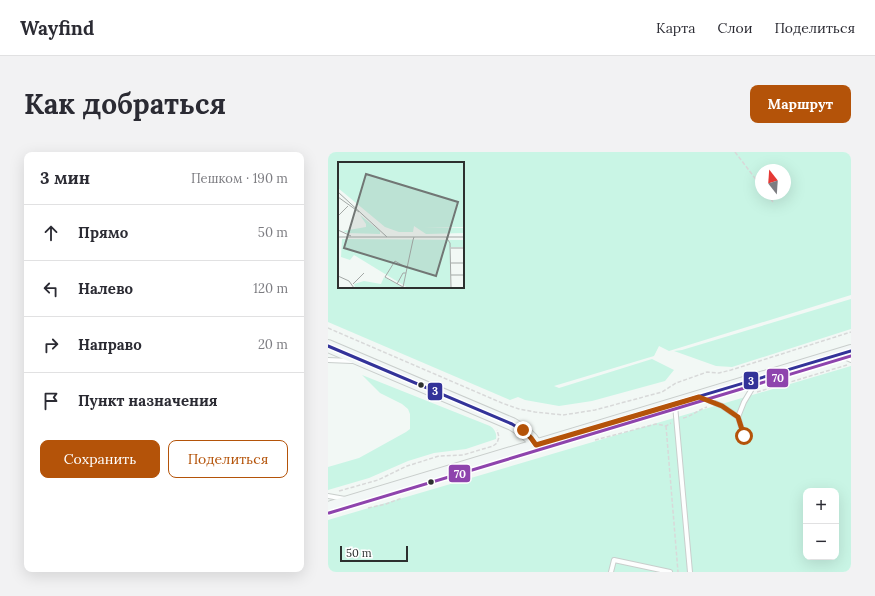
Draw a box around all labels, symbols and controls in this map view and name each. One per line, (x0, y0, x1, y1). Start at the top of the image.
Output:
text: Wayfind (20, 16, 94, 40)
text: Карта (656, 19, 695, 37)
text: Слои (717, 19, 752, 37)
text: Поделиться (774, 19, 855, 37)
button: Маршрут (750, 85, 851, 123)
text: Как добраться (24, 86, 226, 122)
inset map (338, 162, 464, 288)
north arrow (755, 164, 791, 200)
text: 3 мин (40, 167, 90, 189)
text: Пешком · 190 m (191, 170, 288, 187)
icon: ahead (40, 222, 62, 244)
text: Прямо (78, 223, 128, 242)
text: 50 m (258, 224, 288, 241)
icon: left (40, 278, 62, 300)
text: Налево (78, 279, 133, 298)
text: 120 m (253, 280, 288, 297)
icon: right (40, 334, 62, 356)
text: Направо (78, 335, 142, 354)
text: 20 m (258, 336, 288, 353)
line badge: 70 (766, 368, 789, 388)
line badge: 3 (743, 371, 759, 390)
text: 70 (772, 371, 784, 385)
text: 3 (748, 374, 754, 388)
unlabelled marker (416, 380, 426, 390)
line badge: 3 (427, 382, 443, 401)
text: 3 (432, 384, 438, 398)
icon: arrive (40, 390, 62, 412)
text: Пункт назначения (78, 391, 218, 410)
route end (514, 421, 532, 439)
route start (735, 427, 753, 445)
button: Сохранить (40, 440, 160, 478)
button: Поделиться (168, 440, 288, 478)
line badge: 70 (448, 464, 471, 483)
text: 70 (454, 467, 466, 481)
unlabelled marker (426, 477, 436, 487)
map controls (803, 488, 839, 560)
button: + (803, 488, 839, 524)
button: − (803, 524, 839, 560)
scale bar (340, 544, 408, 563)
text: 50 m (346, 546, 372, 560)

